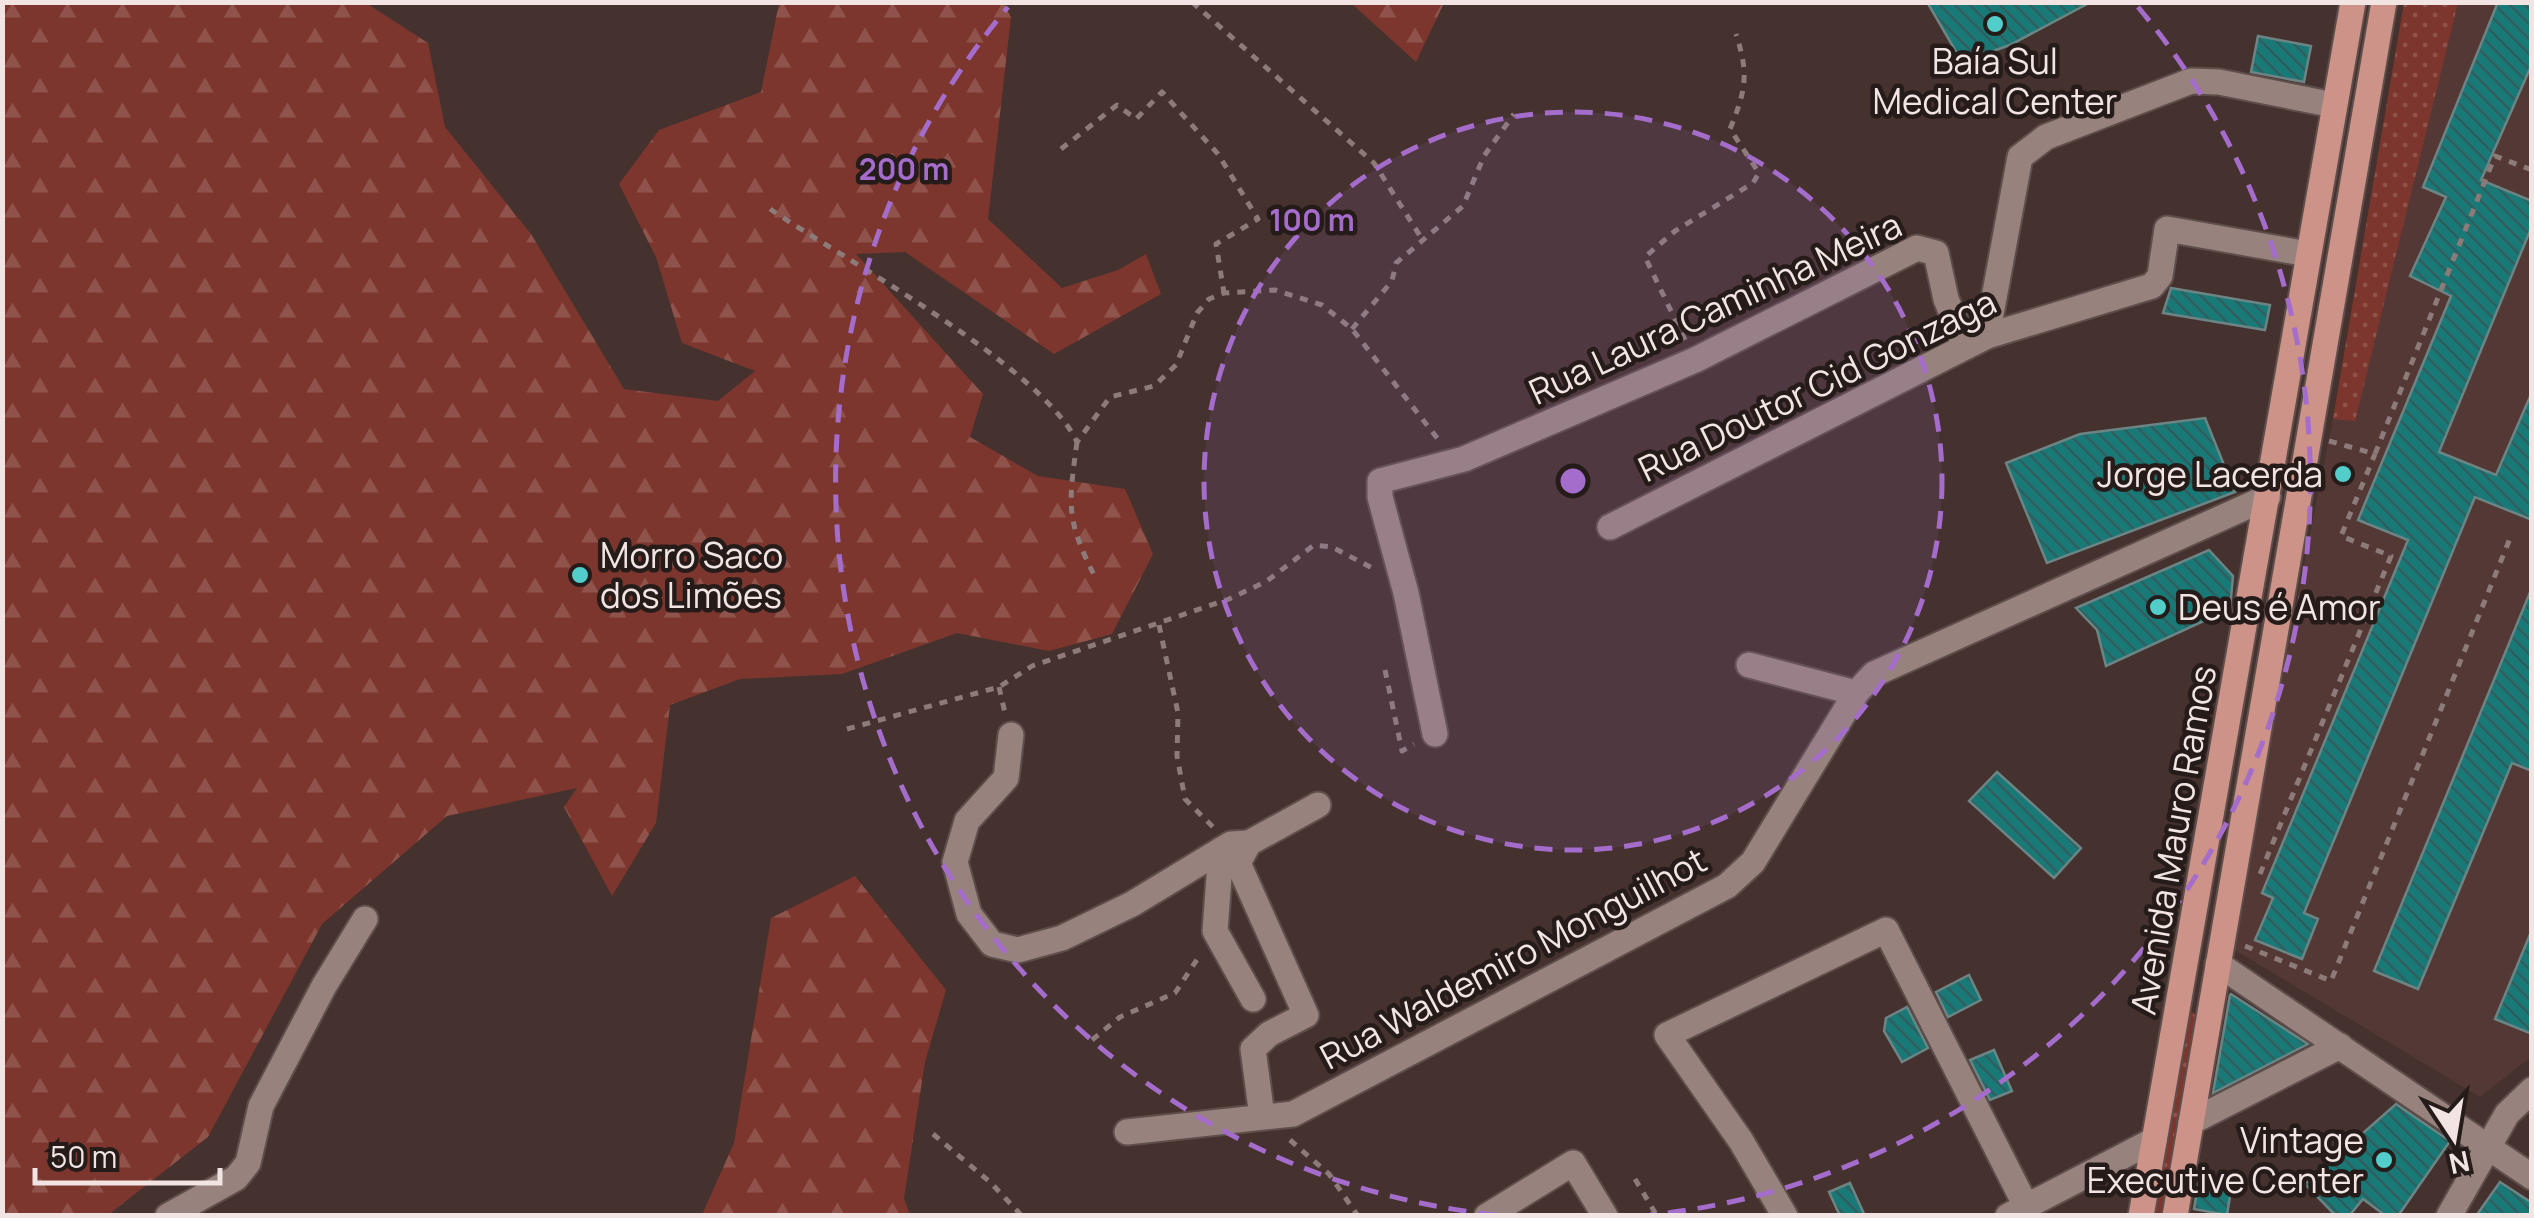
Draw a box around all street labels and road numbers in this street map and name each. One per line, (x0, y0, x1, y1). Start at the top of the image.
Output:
street label: Rua Laura Caminha Meira (1521, 201, 1909, 415)
street label: Rua Doutor Cid Gonzaga (1630, 277, 2004, 493)
street label: Avenida Mauro Ramos (2119, 662, 2227, 1018)
street label: Rua Waldemiro Monguilhot (1312, 836, 1714, 1080)

